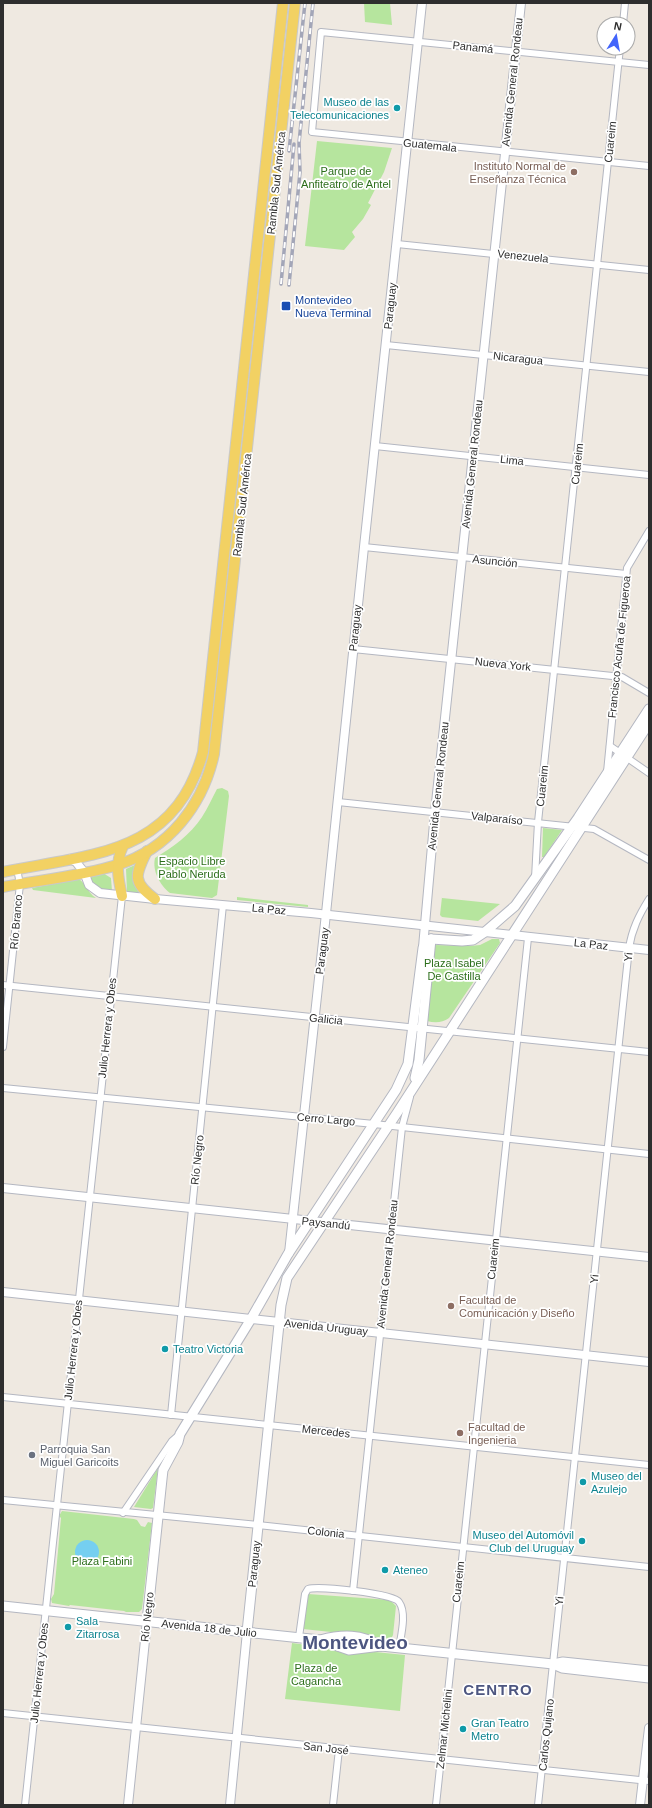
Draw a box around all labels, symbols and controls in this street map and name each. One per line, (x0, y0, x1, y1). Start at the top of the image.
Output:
north arrow (596, 16, 636, 56)
street label: Avenida General Rondeau (499, 17, 525, 147)
text: N (613, 20, 623, 33)
street label: Panamá (452, 39, 495, 55)
place label: Museo de las Telecomunicaciones (290, 96, 389, 121)
marker: Museo de las Telecomunicaciones (392, 103, 402, 113)
street label: Cuareim (602, 121, 618, 163)
street label: Rambla Sud América (265, 130, 287, 235)
street label: Guatemala (403, 136, 458, 154)
place label: Instituto Normal de Enseñanza Técnica (470, 160, 567, 185)
park label: Parque de Anfiteatro de Antel (301, 165, 391, 190)
marker: Instituto Normal de Enseñanza Técnica (569, 167, 579, 177)
street label: Venezuela (497, 247, 550, 265)
street label: Paraguay (382, 281, 398, 330)
place label: Montevideo Nueva Terminal (295, 294, 371, 319)
marker: Montevideo Nueva Terminal (280, 300, 292, 312)
street label: Nicaragua (492, 349, 544, 367)
street label: Avenida General Rondeau (459, 399, 485, 529)
street label: Cuareim (569, 443, 585, 485)
street label: Rambla Sud América (231, 452, 253, 557)
street label: Lima (500, 453, 525, 467)
street label: Asunción (472, 553, 518, 569)
street label: Francisco Acuña de Figueroa (606, 574, 633, 719)
street label: Paraguay (347, 603, 363, 652)
street label: Nueva York (474, 655, 532, 673)
street label: Avenida General Rondeau (425, 721, 451, 851)
street label: Cuareim (534, 765, 550, 807)
street label: Valparaíso (471, 809, 523, 827)
park label: Espacio Libre Pablo Neruda (158, 855, 227, 880)
street label: Río Branco (8, 894, 24, 950)
street label: La Paz (251, 902, 287, 916)
street label: Paraguay (313, 926, 331, 975)
street label: La Paz (573, 936, 609, 952)
street label: Yi (622, 952, 634, 962)
park label: Plaza Isabel De Castilla (424, 957, 484, 982)
street label: Julio Herrera y Obes (96, 977, 118, 1079)
street label: Galicia (309, 1011, 344, 1027)
street label: Cerro Largo (296, 1110, 356, 1128)
street label: Río Negro (188, 1134, 206, 1186)
street label: Avenida General Rondeau (374, 1199, 400, 1329)
street label: Paysandú (301, 1214, 351, 1232)
street label: Cuareim (485, 1238, 501, 1280)
street label: Yi (588, 1274, 600, 1284)
place label: Facultad de Comunicación y Diseño (459, 1294, 575, 1319)
street label: Julio Herrera y Obes (62, 1299, 84, 1401)
marker: Facultad de Comunicación y Diseño (446, 1301, 456, 1311)
street label: Avenida Uruguay (284, 1317, 369, 1337)
place label: Teatro Victoria (173, 1343, 244, 1355)
marker: Teatro Victoria (160, 1344, 170, 1354)
place label: Facultad de Ingenieria (468, 1421, 525, 1446)
street label: Mercedes (301, 1423, 351, 1440)
marker: Facultad de Ingenieria (455, 1428, 465, 1438)
place label: Parroquia San Miguel Garicoits (40, 1443, 119, 1468)
marker: Parroquia San Miguel Garicoits (27, 1450, 37, 1460)
place label: Museo del Azulejo (591, 1470, 642, 1495)
marker: Museo del Azulejo (578, 1477, 588, 1487)
street label: Colonia (307, 1524, 346, 1540)
place label: Museo del Automóvil Club del Uruguay (473, 1529, 574, 1554)
marker: Museo del Automóvil Club del Uruguay (577, 1536, 587, 1546)
street label: Paraguay (246, 1539, 262, 1588)
park label: Plaza Fabini (72, 1555, 132, 1567)
street label: Cuareim (450, 1561, 466, 1603)
place label: Ateneo (393, 1564, 428, 1576)
marker: Ateneo (380, 1565, 390, 1575)
street label: Río Negro (138, 1591, 156, 1643)
street label: Yi (553, 1596, 565, 1606)
place label: Sala Zitarrosa (76, 1615, 120, 1640)
street label: Avenida 18 de Julio (161, 1617, 257, 1639)
street label: Julio Herrera y Obes (28, 1622, 50, 1724)
marker: Sala Zitarrosa (63, 1622, 73, 1632)
district label: Montevideo (302, 1632, 408, 1653)
park label: Plaza de Cagancha (291, 1662, 342, 1687)
district label: CENTRO (463, 1681, 533, 1698)
street label: Zelmar Michelini (434, 1689, 454, 1769)
street label: Carlos Quijano (536, 1698, 556, 1772)
place label: Gran Teatro Metro (471, 1717, 529, 1742)
marker: Gran Teatro Metro (458, 1724, 468, 1734)
street label: San José (303, 1740, 349, 1756)

